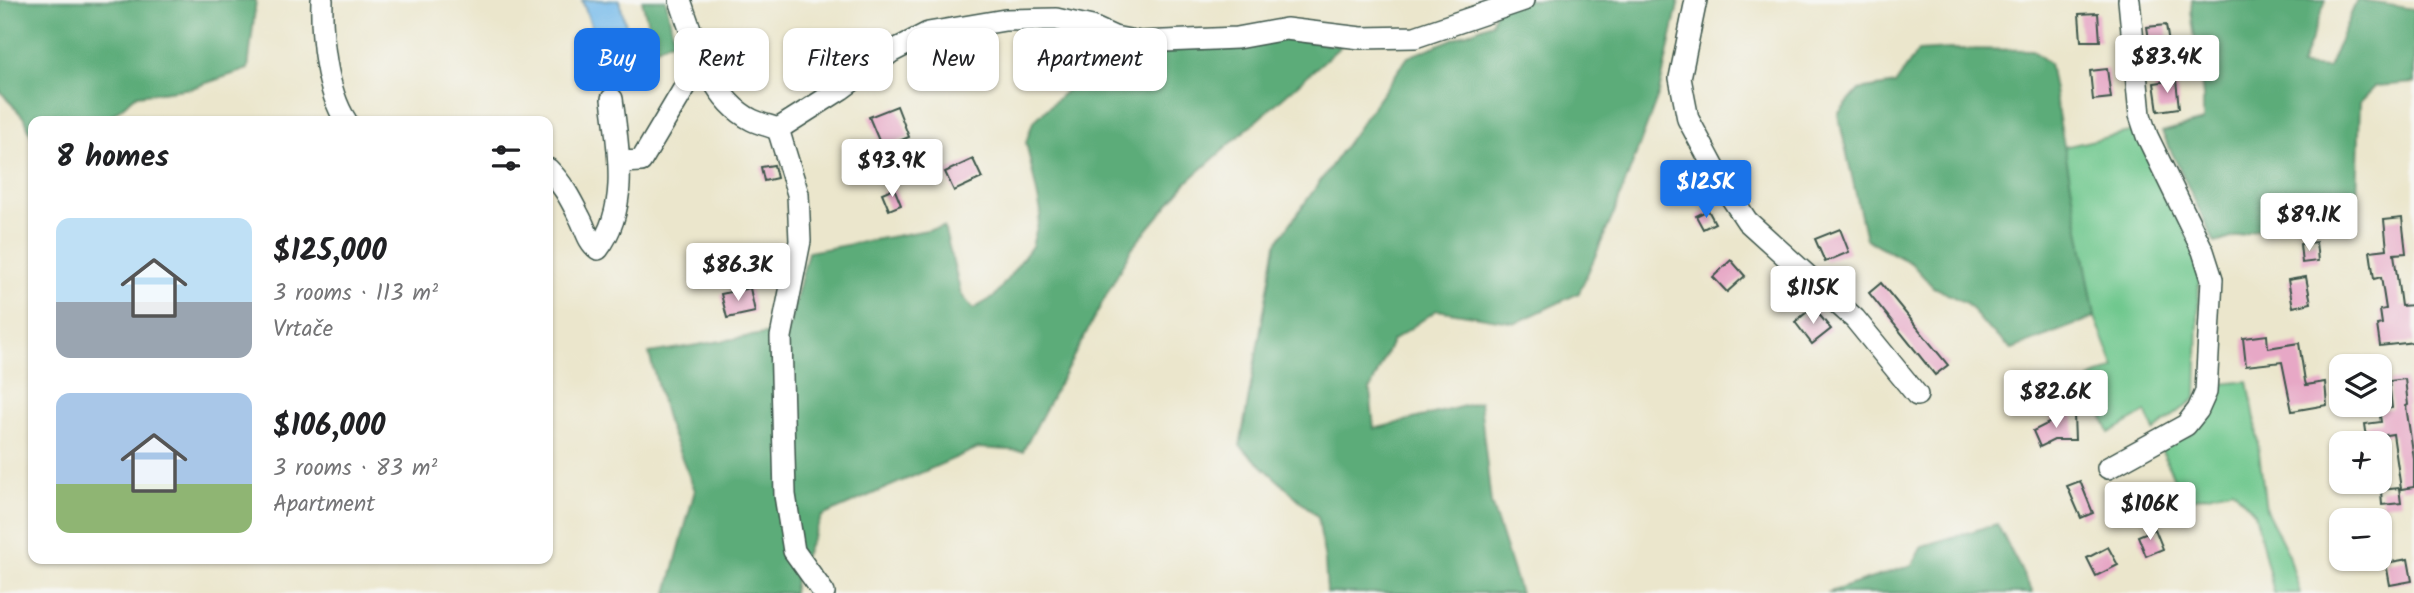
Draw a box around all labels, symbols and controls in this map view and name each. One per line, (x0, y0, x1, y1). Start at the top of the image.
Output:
chip: Buy (574, 28, 660, 91)
chip: Rent (674, 28, 769, 91)
chip: Filters (783, 28, 893, 91)
chip: New (907, 28, 999, 91)
chip: Apartment (1013, 28, 1167, 91)
pin: $83.4K (2110, 36, 2224, 95)
text: $83.4K (2131, 40, 2203, 76)
text: 8 homes (56, 134, 169, 182)
icon: filters (487, 139, 525, 177)
pin: $93.9K (835, 140, 949, 199)
text: $93.9K (858, 144, 926, 180)
pin: $125K (1657, 160, 1755, 220)
text: $125K (1676, 165, 1736, 201)
pin: $89.1K (2252, 194, 2366, 253)
text: $89.1K (2276, 198, 2342, 234)
text: $125,000 (273, 228, 387, 276)
pin: $86.3K (681, 244, 795, 303)
icon: home (112, 246, 196, 330)
text: $86.3K (702, 248, 774, 284)
pin: $115K (1764, 266, 1862, 326)
text: $115K (1787, 271, 1840, 307)
text: 3 rooms · 113 m² (273, 276, 438, 312)
text: Vrtače (273, 312, 333, 348)
map controls (2329, 354, 2392, 571)
button: layers (2329, 354, 2392, 417)
pin: $82.6K (1999, 370, 2113, 430)
text: $82.6K (2020, 375, 2092, 411)
text: $106,000 (273, 403, 386, 451)
icon: home (112, 421, 196, 505)
button: + (2329, 431, 2392, 494)
text: 3 rooms · 83 m² (273, 451, 437, 487)
pin: $106K (2101, 482, 2199, 542)
text: Apartment (273, 487, 375, 523)
text: $106K (2121, 487, 2179, 523)
button: − (2329, 508, 2392, 571)

